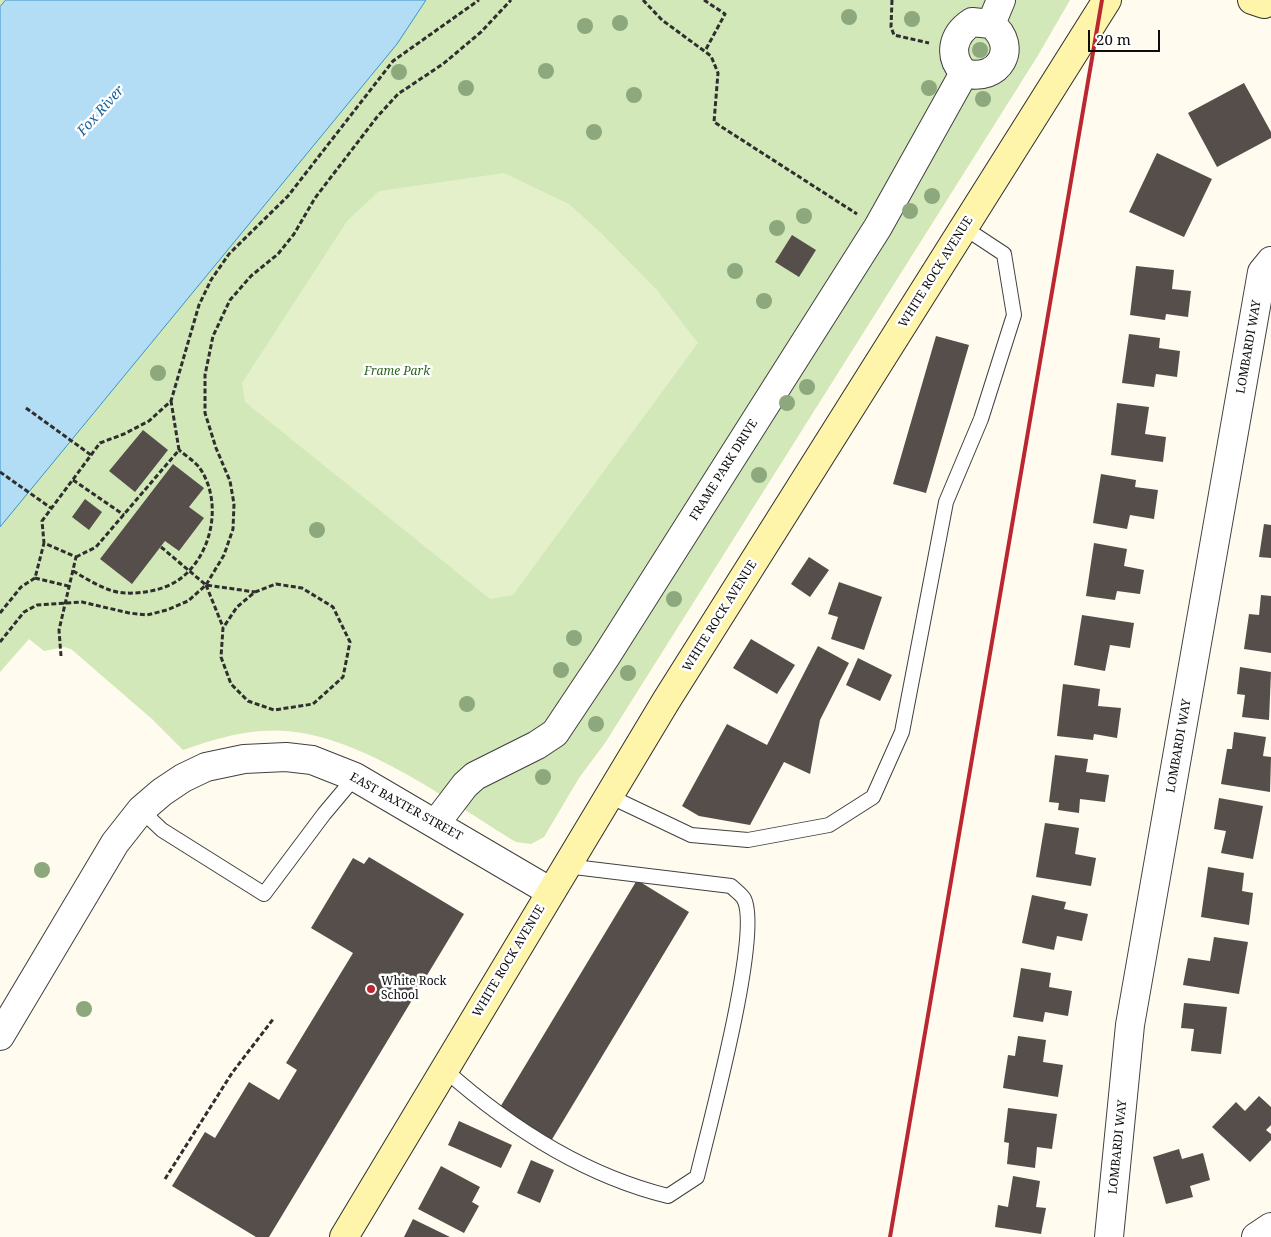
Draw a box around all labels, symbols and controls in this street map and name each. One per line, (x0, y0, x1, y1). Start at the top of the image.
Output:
scale bar (1091, 20, 1164, 52)
text: 20 m (1096, 29, 1131, 49)
water label: Fox River (74, 83, 128, 139)
street label: WHITE ROCK AVENUE (896, 214, 976, 330)
street label: LOMBARDI WAY (1234, 299, 1264, 395)
park label: Frame Park (364, 365, 430, 379)
street label: FRAME PARK DRIVE (687, 417, 761, 523)
street label: WHITE ROCK AVENUE (680, 558, 760, 674)
street label: LOMBARDI WAY (1164, 698, 1194, 794)
street label: EAST BAXTER STREET (347, 770, 465, 844)
street label: WHITE ROCK AVENUE (470, 902, 548, 1020)
place label: White Rock School (381, 975, 447, 1003)
marker: White Rock School (365, 983, 377, 995)
street label: LOMBARDI WAY (1106, 1099, 1130, 1195)

